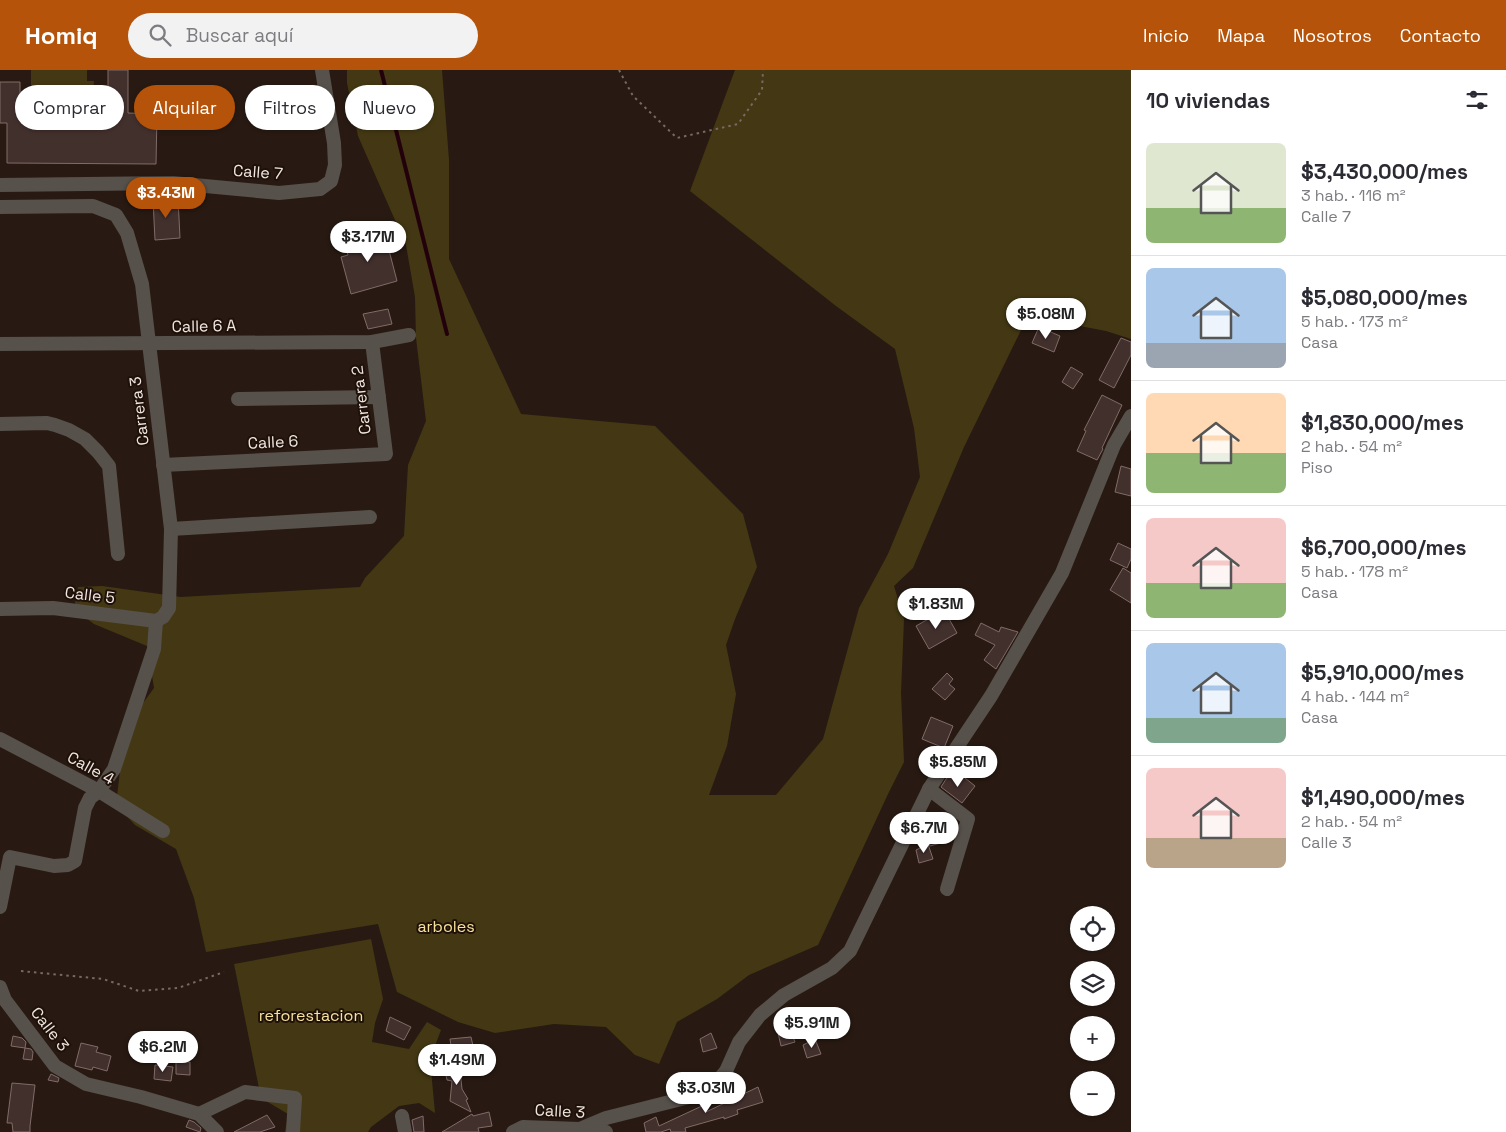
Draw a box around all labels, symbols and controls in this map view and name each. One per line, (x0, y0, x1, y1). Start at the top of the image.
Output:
search box (128, 13, 478, 58)
text: Homiq (25, 20, 98, 51)
icon: search (146, 21, 174, 49)
text: Buscar aquí (186, 23, 293, 48)
text: Inicio (1143, 24, 1189, 47)
text: Mapa (1217, 24, 1265, 47)
text: Nosotros (1293, 24, 1372, 47)
text: Contacto (1400, 24, 1481, 47)
chip: Comprar (15, 85, 124, 130)
chip: Alquilar (134, 85, 235, 130)
chip: Filtros (245, 85, 335, 130)
chip: Nuevo (345, 85, 434, 130)
icon: filters (1463, 86, 1491, 114)
text: 10 viviendas (1146, 87, 1270, 114)
text: $3,430,000/mes (1301, 158, 1468, 185)
street label: Calle 7 (232, 160, 284, 184)
icon: home (1186, 163, 1246, 223)
pin: $3.43M (125, 176, 207, 219)
text: $3.43M (137, 182, 195, 203)
text: 3 hab. · 116 m² (1301, 185, 1406, 206)
text: Calle 7 (1301, 206, 1351, 227)
pin: $3.17M (327, 220, 409, 263)
text: $3.17M (341, 226, 395, 247)
text: $5,080,000/mes (1301, 284, 1468, 311)
icon: home (1186, 288, 1246, 348)
pin: $5.08M (1005, 298, 1087, 340)
text: $5.08M (1017, 303, 1075, 324)
text: 5 hab. · 173 m² (1301, 311, 1408, 332)
street label: Calle 6 A (171, 315, 237, 337)
text: Casa (1301, 332, 1338, 353)
street label: Carrera 2 (346, 364, 376, 436)
street label: Carrera 3 (124, 375, 154, 447)
text: $1,830,000/mes (1301, 409, 1464, 436)
icon: home (1186, 413, 1246, 473)
street label: Calle 6 (247, 430, 299, 454)
text: 2 hab. · 54 m² (1301, 436, 1402, 457)
text: Piso (1301, 457, 1333, 478)
text: $6,700,000/mes (1301, 534, 1467, 561)
icon: home (1186, 538, 1246, 598)
text: 5 hab. · 178 m² (1301, 561, 1408, 582)
street label: Calle 5 (64, 582, 116, 608)
text: Casa (1301, 582, 1338, 603)
pin: $1.83M (895, 588, 977, 630)
text: $1.83M (908, 593, 964, 614)
text: $5,910,000/mes (1301, 659, 1464, 686)
icon: home (1186, 663, 1246, 723)
text: 4 hab. · 144 m² (1301, 686, 1409, 707)
text: Casa (1301, 707, 1338, 728)
street label: Calle 4 (64, 746, 118, 790)
pin: $5.85M (917, 746, 999, 788)
text: $5.85M (929, 751, 987, 772)
text: $1,490,000/mes (1301, 784, 1465, 811)
icon: home (1186, 788, 1246, 848)
text: 2 hab. · 54 m² (1301, 811, 1402, 832)
pin: $6.7M (889, 812, 959, 854)
text: $6.7M (901, 817, 947, 838)
text: Calle 3 (1301, 832, 1352, 853)
map controls (1070, 906, 1115, 1116)
button: locate (1070, 906, 1115, 951)
park label: arboles (417, 916, 475, 937)
button: layers (1070, 961, 1115, 1006)
street label: Calle 3 (26, 1003, 74, 1055)
park label: reforestacion (259, 1005, 363, 1026)
pin: $5.91M (771, 1006, 853, 1049)
text: $5.91M (784, 1012, 840, 1033)
button: + (1070, 1016, 1115, 1061)
pin: $6.2M (128, 1030, 198, 1073)
text: $6.2M (139, 1036, 187, 1057)
pin: $1.49M (416, 1044, 498, 1086)
text: $1.49M (429, 1049, 485, 1070)
button: − (1070, 1071, 1115, 1116)
pin: $3.03M (665, 1072, 747, 1114)
text: $3.03M (677, 1077, 735, 1098)
street label: Calle 3 (534, 1099, 586, 1123)

